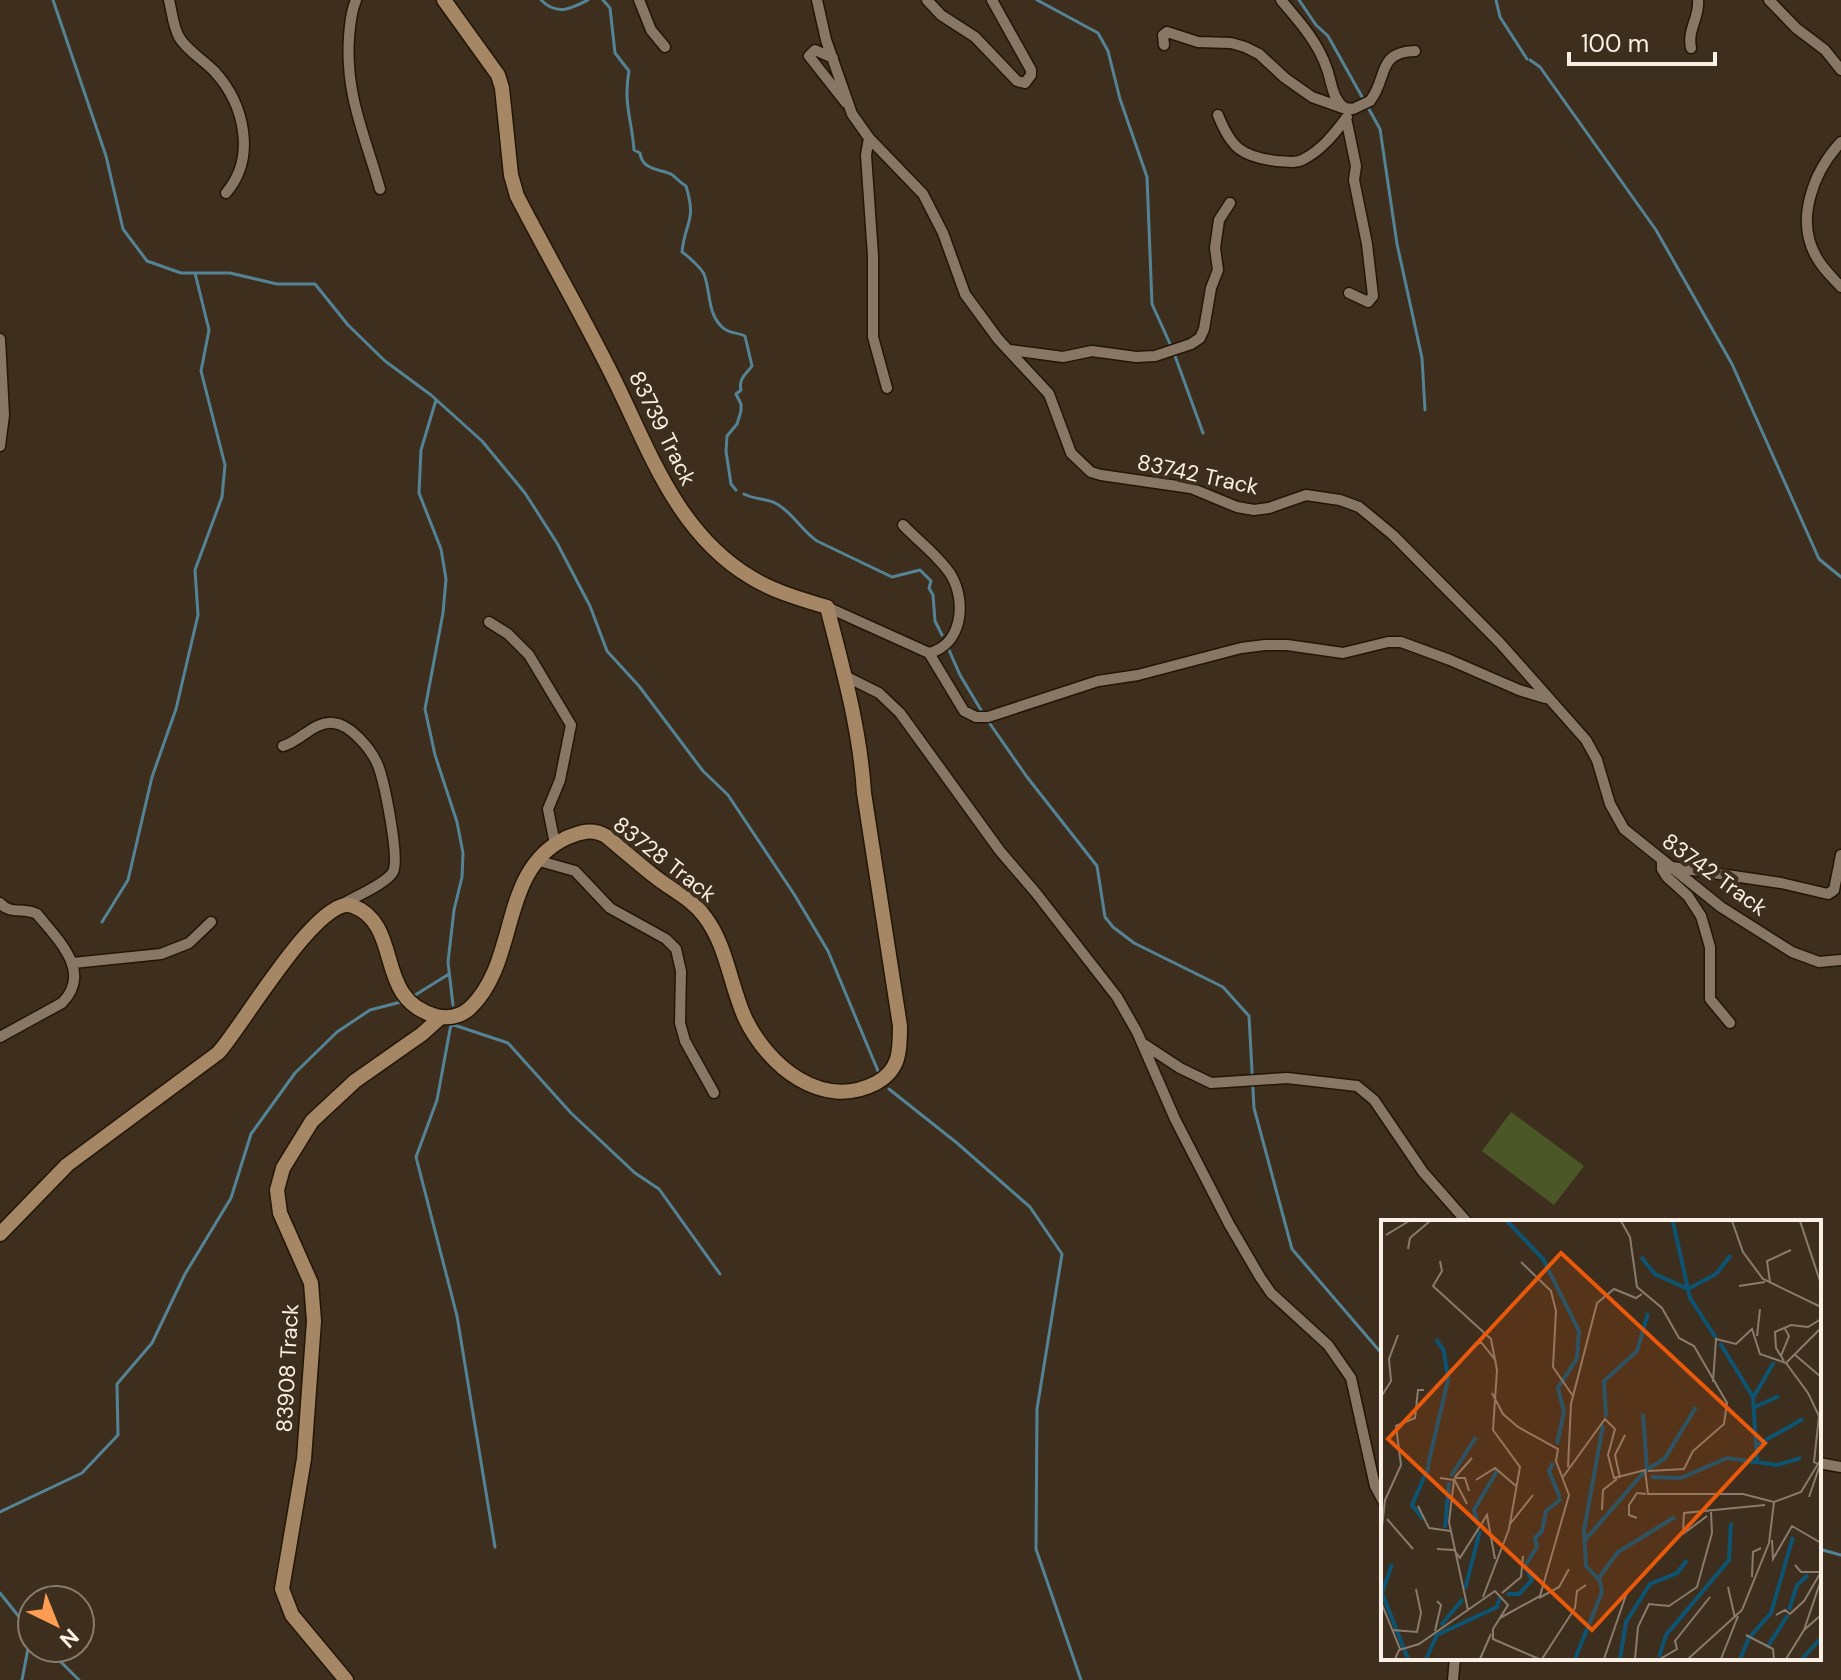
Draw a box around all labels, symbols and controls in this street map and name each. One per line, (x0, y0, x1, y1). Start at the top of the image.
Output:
scale bar (1569, 16, 1715, 66)
text: 100 m (1581, 28, 1649, 59)
street label: 83739 Track (622, 366, 703, 490)
street label: 83742 Track (1135, 447, 1261, 501)
street label: 83728 Track (607, 810, 722, 909)
street label: 83742 Track (1656, 826, 1773, 922)
inset map (1381, 1220, 1821, 1660)
street label: 83908 Track (270, 1303, 305, 1433)
north arrow (16, 1584, 96, 1664)
text: N (54, 1622, 85, 1654)

